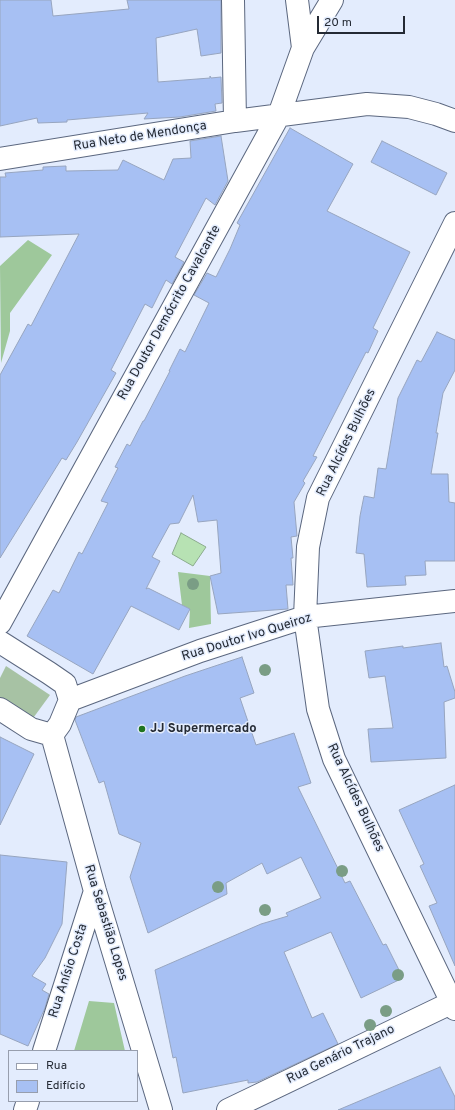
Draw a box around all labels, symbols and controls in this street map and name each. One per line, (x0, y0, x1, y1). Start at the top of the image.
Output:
scale bar (319, 8, 407, 34)
text: 20 m (324, 15, 352, 31)
street label: Rua Neto de Mendonça (72, 119, 208, 155)
street label: Rua Doutor Demócrito Cavalcante (115, 223, 225, 403)
street label: Rua Alcídes Bulhões (314, 387, 380, 499)
street label: Rua Doutor Ivo Queiroz (180, 611, 314, 665)
place label: JJ Supermercado (150, 721, 257, 737)
marker: JJ Supermercado (137, 724, 147, 734)
street label: Rua Alcídes Bulhões (323, 741, 387, 855)
street label: Rua Sebastião Lopes (80, 863, 130, 983)
street label: Rua Anísio Costa (46, 922, 92, 1020)
street label: Rua Genário Trajano (284, 1022, 398, 1088)
legend (8, 1050, 138, 1102)
text: Rua (46, 1058, 67, 1074)
text: Edifício (46, 1078, 85, 1094)

